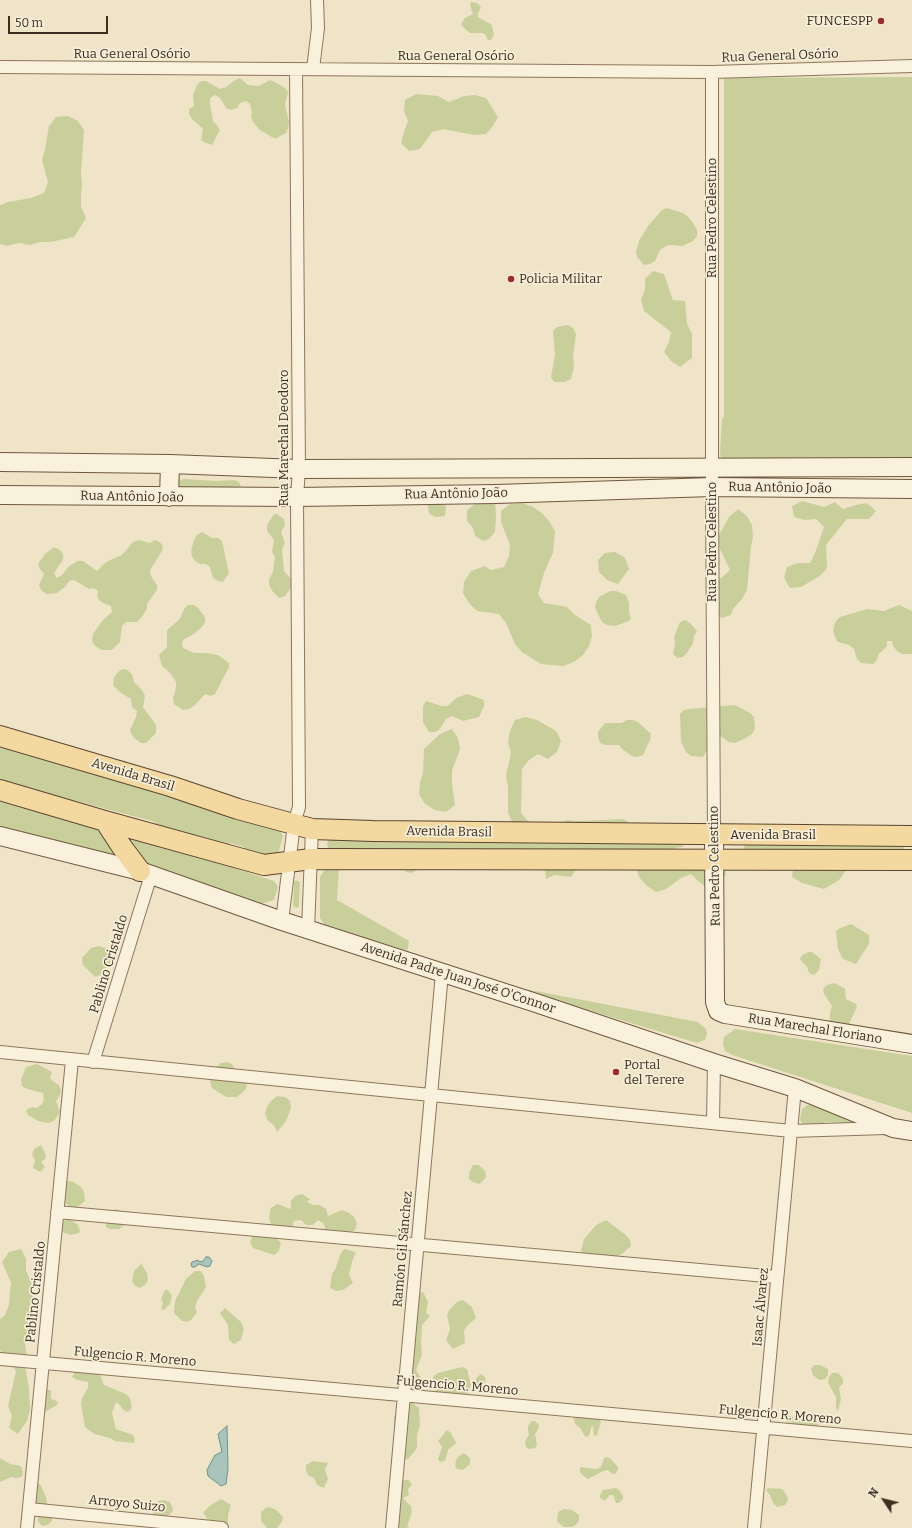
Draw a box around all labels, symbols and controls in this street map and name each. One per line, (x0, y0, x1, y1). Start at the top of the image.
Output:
scale bar (10, 8, 110, 34)
place label: FUNCESPP (806, 13, 873, 29)
text: 50 m (15, 16, 43, 30)
marker: FUNCESPP (876, 16, 886, 26)
street label: Rua General Osório (73, 46, 191, 62)
street label: Rua General Osório (721, 46, 839, 66)
street label: Rua General Osório (397, 48, 515, 64)
street label: Rua Pedro Celestino (704, 158, 720, 278)
place label: Policia Militar (519, 271, 602, 287)
marker: Policia Militar (506, 274, 516, 284)
street label: Rua Marechal Deodoro (276, 369, 292, 507)
street label: Rua Antônio João (728, 479, 832, 497)
street label: Rua Pedro Celestino (704, 482, 720, 602)
street label: Rua Antônio João (404, 485, 508, 503)
street label: Rua Antônio João (80, 488, 184, 506)
street label: Avenida Brasil (90, 755, 176, 795)
street label: Rua Pedro Celestino (706, 806, 724, 926)
street label: Avenida Brasil (406, 823, 492, 841)
street label: Avenida Brasil (730, 827, 816, 843)
street label: Pablino Cristaldo (87, 913, 131, 1015)
street label: Avenida Padre Juan José O'Connor (359, 939, 557, 1017)
street label: Rua Marechal Floriano (747, 1011, 883, 1047)
place label: Portal del Terere (624, 1057, 684, 1088)
marker: Portal del Terere (611, 1067, 621, 1077)
street label: Ramón Gil Sánchez (390, 1190, 416, 1308)
street label: Pablino Cristaldo (23, 1240, 49, 1344)
street label: Isaac Álvarez (750, 1267, 772, 1347)
street label: Fulgencio R. Moreno (73, 1344, 197, 1370)
street label: Fulgencio R. Moreno (395, 1373, 519, 1399)
street label: Fulgencio R. Moreno (718, 1402, 842, 1428)
north arrow (864, 1480, 904, 1520)
text: N (866, 1486, 882, 1500)
street label: Arroyo Suizo (88, 1492, 166, 1516)

